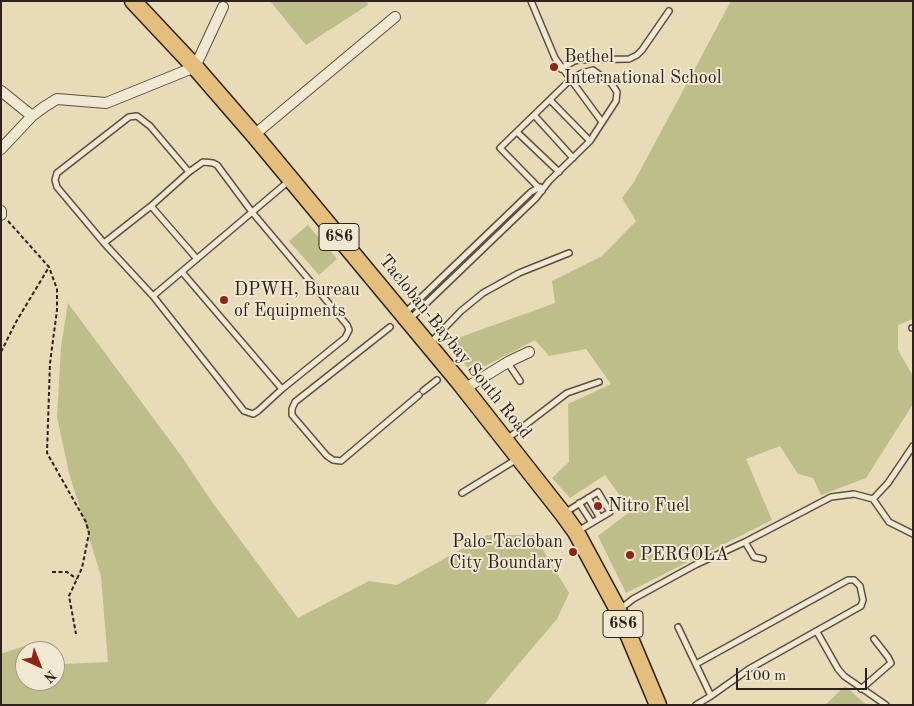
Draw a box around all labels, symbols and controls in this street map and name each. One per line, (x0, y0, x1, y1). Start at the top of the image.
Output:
place label: Bethel International School (564, 46, 721, 88)
marker: Bethel International School (548, 61, 560, 73)
road number: 686 (319, 223, 359, 250)
street label: Tacloban-Baybay South Road (374, 251, 536, 443)
place label: DPWH, Bureau of Equipments (234, 279, 360, 322)
marker: DPWH, Bureau of Equipments (218, 294, 230, 306)
place label: Nitro Fuel (608, 495, 689, 517)
marker: Nitro Fuel (592, 500, 604, 512)
place label: Palo-Tacloban City Boundary (449, 531, 563, 574)
place label: PERGOLA (640, 544, 729, 566)
marker: Palo-Tacloban City Boundary (567, 546, 579, 558)
marker: PERGOLA (624, 549, 636, 561)
road number: 686 (603, 610, 643, 638)
north arrow (15, 641, 65, 691)
scale bar (739, 658, 870, 690)
text: N (41, 667, 58, 685)
text: 100 m (744, 669, 786, 684)

